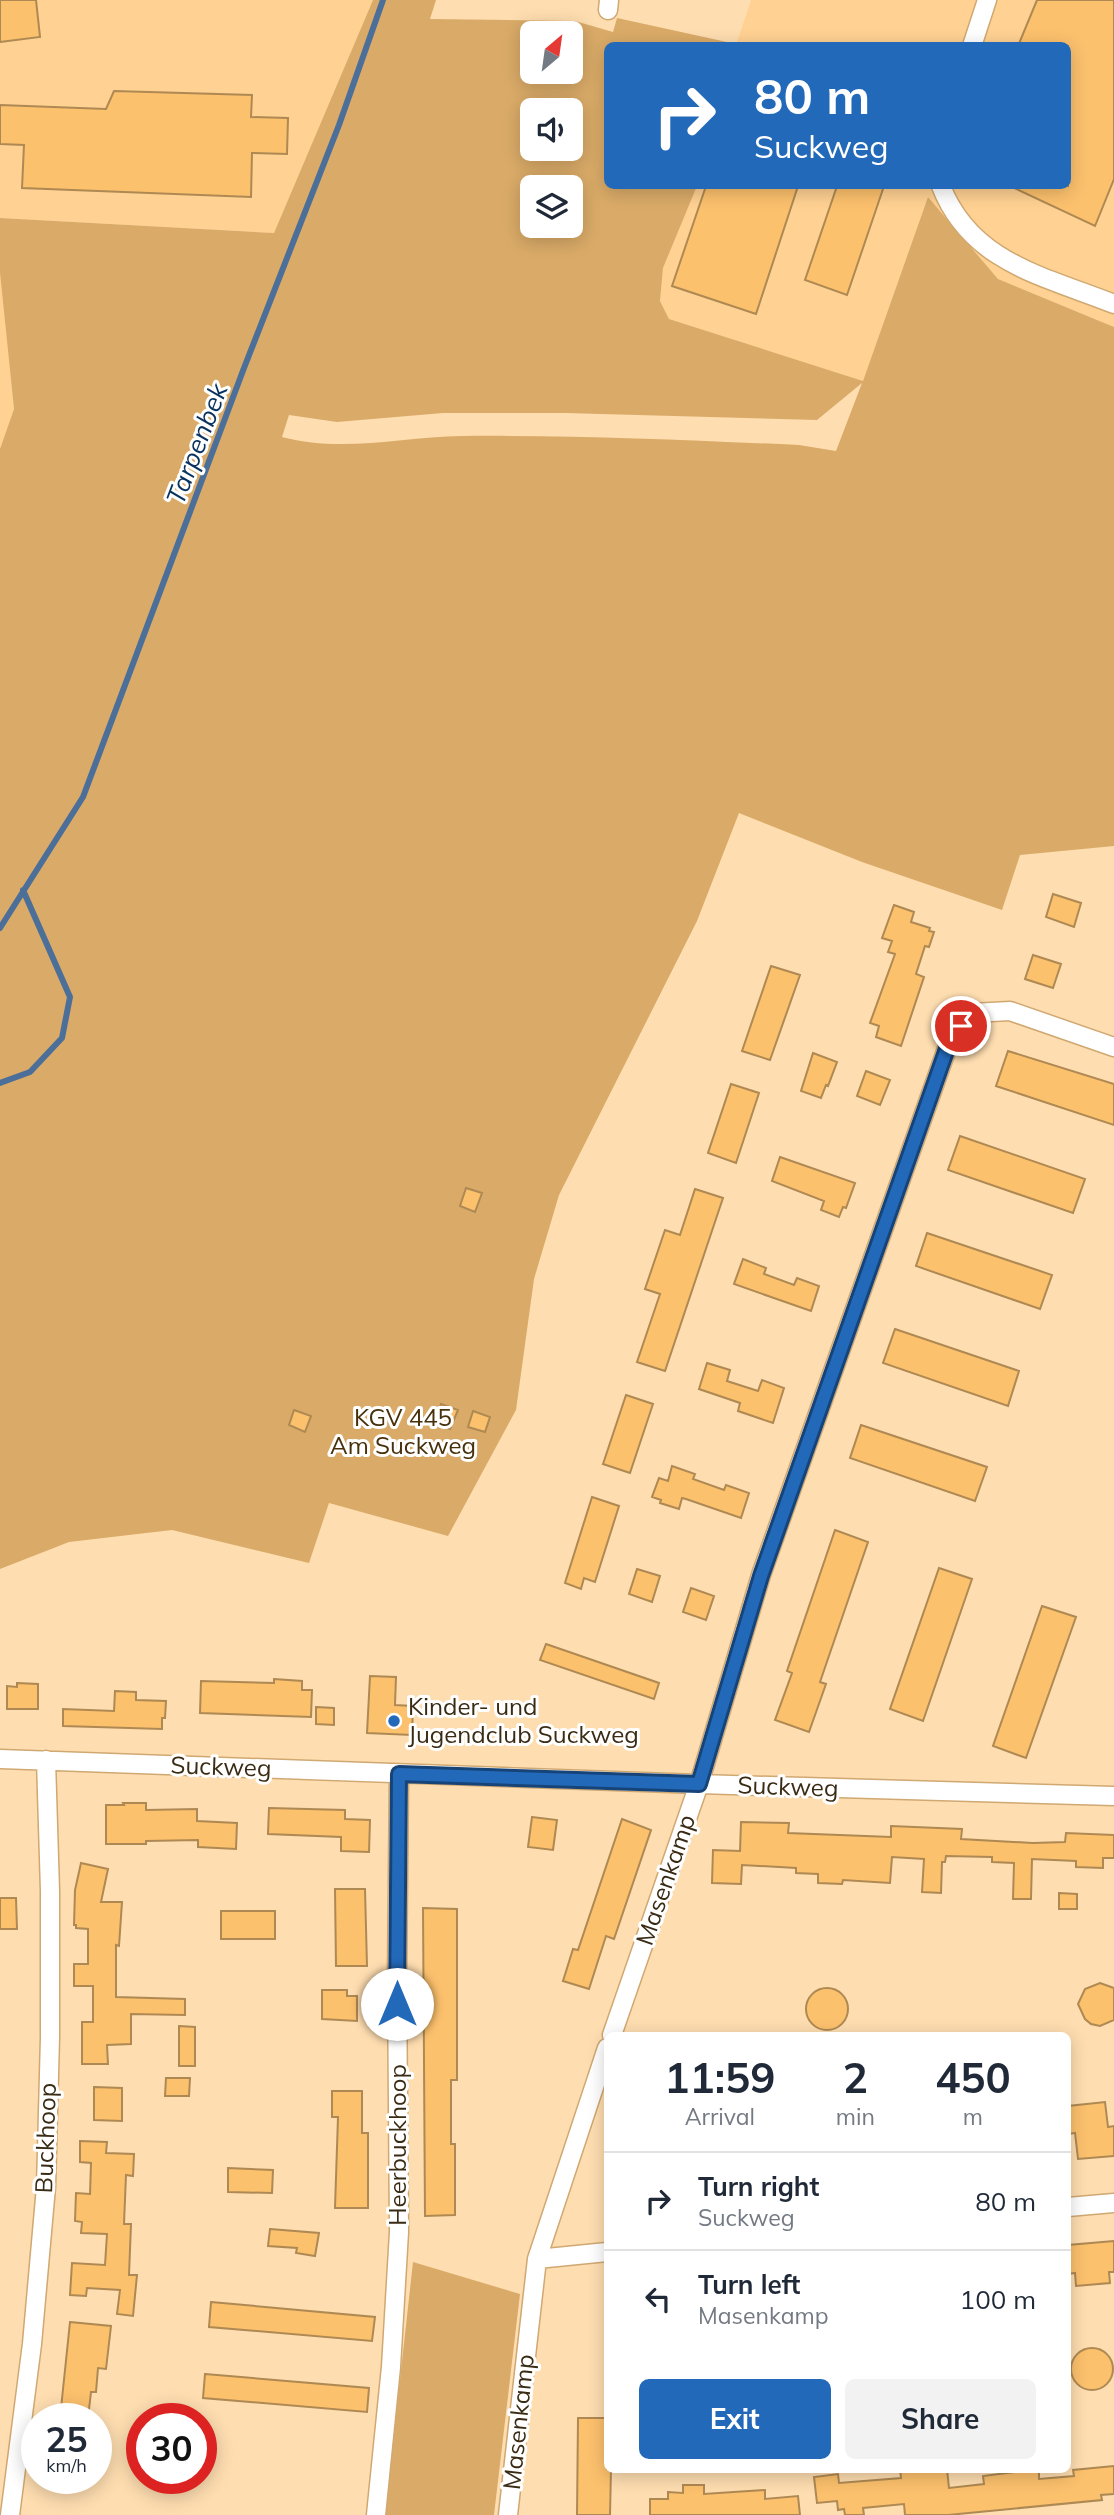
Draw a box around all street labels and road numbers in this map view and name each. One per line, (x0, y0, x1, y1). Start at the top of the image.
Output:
street label: Suckweg (170, 1749, 272, 1783)
street label: Suckweg (737, 1769, 839, 1803)
street label: Masenkamp (629, 1810, 701, 1949)
street label: Heerbuckhoop (382, 2064, 412, 2226)
street label: Buckhoop (28, 2082, 62, 2194)
street label: Masenkamp (496, 2353, 540, 2491)

